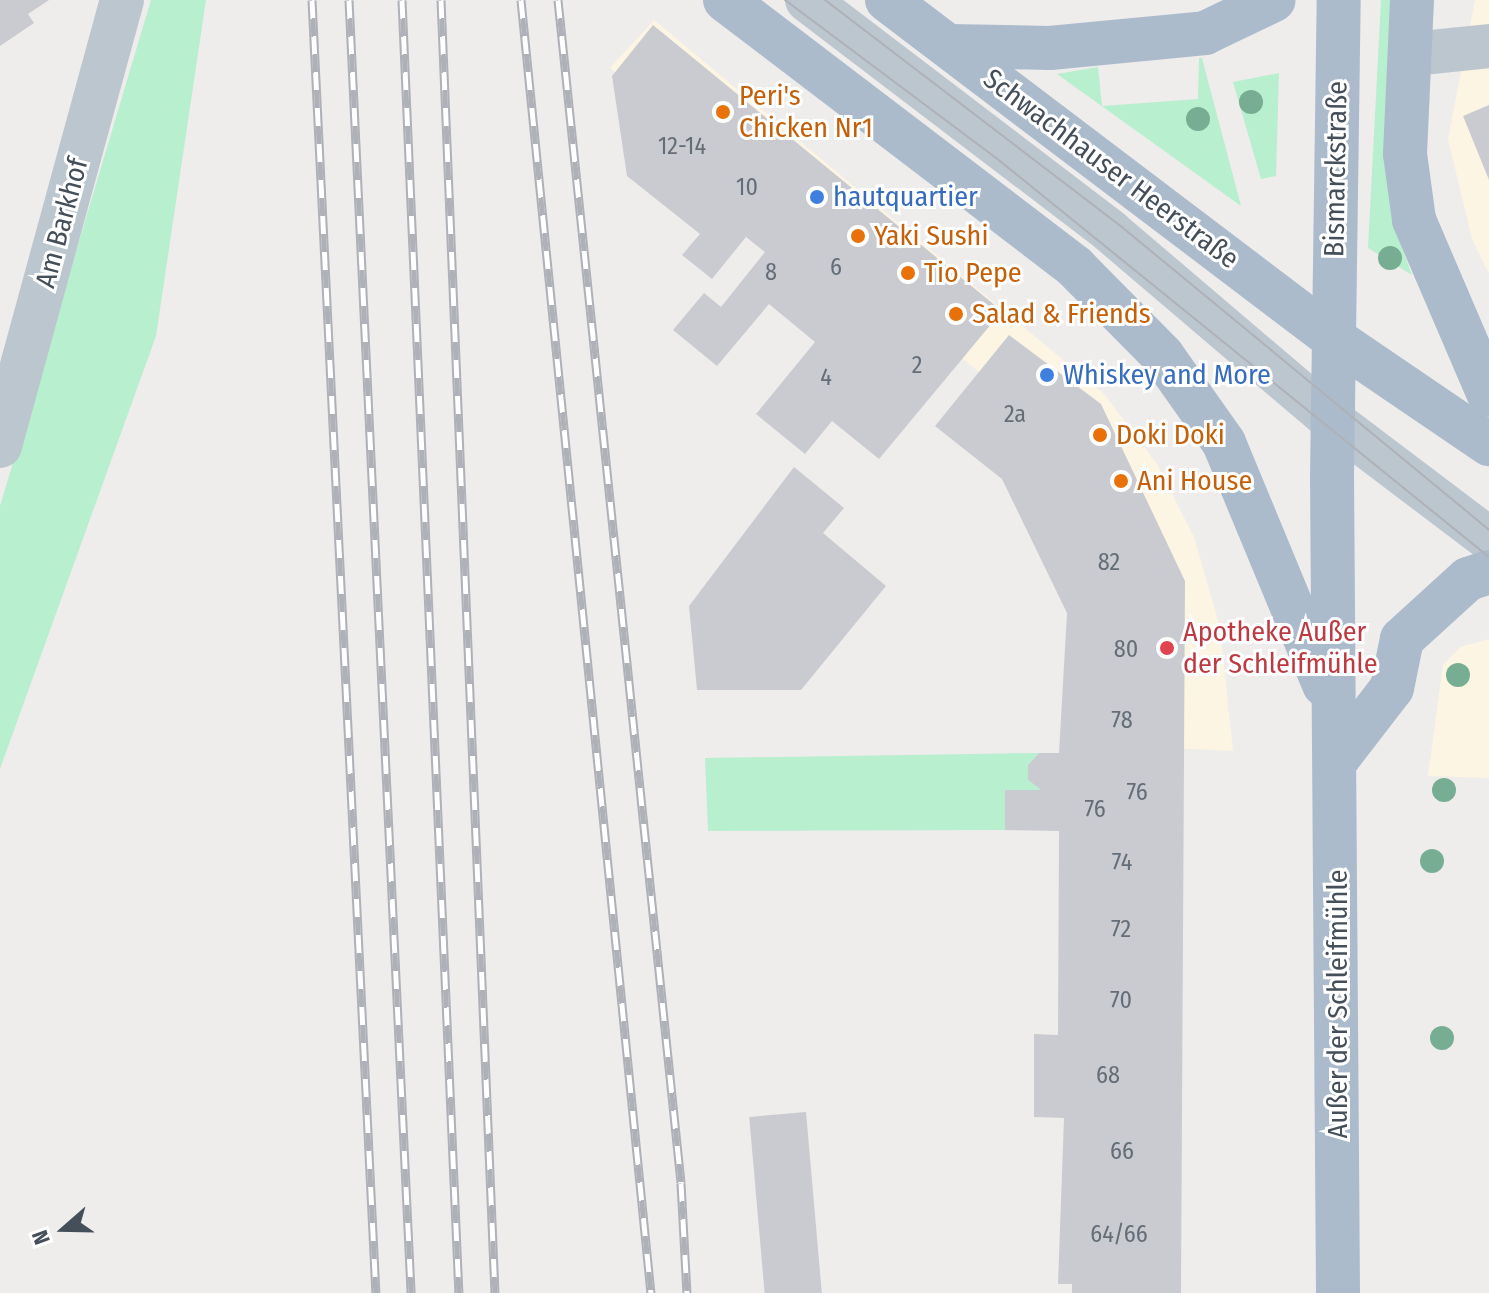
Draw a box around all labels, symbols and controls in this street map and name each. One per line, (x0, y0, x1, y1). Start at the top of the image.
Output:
street label: Schwachhauser Heerstraße (977, 62, 1245, 276)
place label: Peri's Chicken Nr1 (739, 79, 873, 145)
street label: Bismarckstraße (1318, 81, 1354, 257)
marker: Peri's Chicken Nr1 (714, 103, 732, 121)
house number: 12-14 (658, 133, 706, 161)
street label: Am Barkhof (29, 155, 95, 291)
house number: 10 (736, 174, 758, 202)
place label: hautquartier (833, 180, 978, 214)
marker: hautquartier (808, 188, 826, 206)
place label: Yaki Sushi (874, 219, 988, 253)
marker: Yaki Sushi (849, 227, 867, 245)
house number: 6 (830, 254, 842, 282)
place label: Tio Pepe (924, 256, 1022, 290)
house number: 8 (765, 259, 777, 287)
marker: Tio Pepe (899, 264, 917, 282)
place label: Salad & Friends (972, 297, 1151, 331)
marker: Salad & Friends (947, 305, 965, 323)
house number: 2 (912, 352, 922, 380)
place label: Whiskey and More (1063, 358, 1271, 392)
house number: 4 (820, 364, 832, 392)
marker: Whiskey and More (1038, 366, 1056, 384)
house number: 2a (1004, 401, 1026, 429)
place label: Doki Doki (1116, 418, 1225, 452)
marker: Doki Doki (1091, 426, 1109, 444)
place label: Ani House (1137, 464, 1252, 498)
marker: Ani House (1112, 472, 1130, 490)
house number: 82 (1098, 549, 1120, 577)
place label: Apotheke Außer der Schleifmühle (1183, 615, 1378, 681)
house number: 80 (1114, 636, 1138, 664)
marker: Apotheke Außer der Schleifmühle (1158, 639, 1176, 657)
house number: 78 (1111, 707, 1133, 735)
house number: 76 (1126, 779, 1148, 807)
house number: 76 (1084, 796, 1106, 824)
house number: 74 (1112, 849, 1132, 877)
street label: Außer der Schleifmühle (1321, 869, 1355, 1139)
house number: 72 (1111, 916, 1131, 944)
house number: 70 (1110, 987, 1132, 1015)
house number: 68 (1096, 1062, 1120, 1090)
house number: 66 (1110, 1138, 1134, 1166)
north arrow (24, 1189, 104, 1269)
house number: 64/66 (1090, 1221, 1148, 1249)
text: N (26, 1227, 56, 1248)

